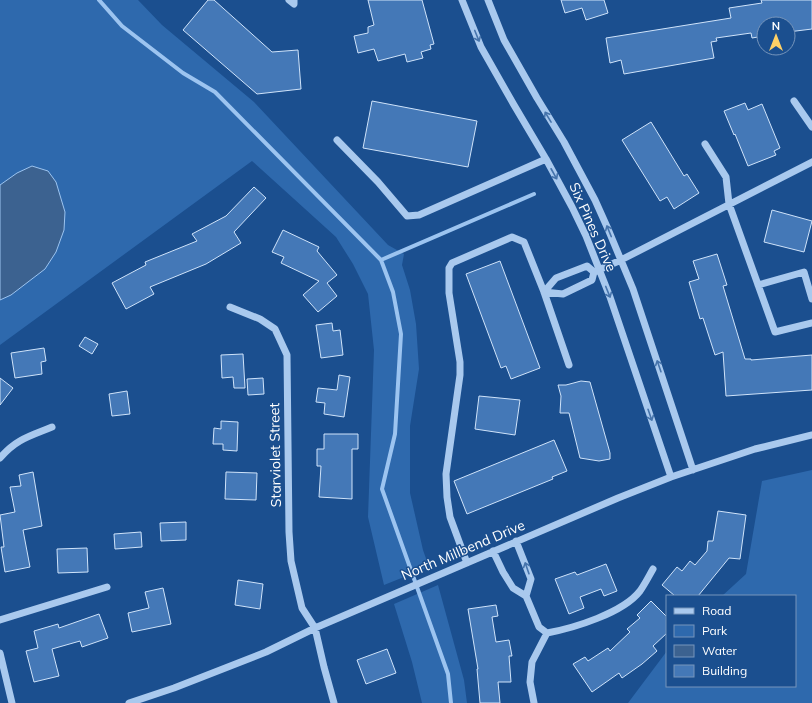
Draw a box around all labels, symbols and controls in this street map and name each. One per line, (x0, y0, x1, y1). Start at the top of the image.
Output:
north arrow (756, 16, 796, 56)
text: N (772, 19, 780, 33)
one-way arrow (473, 30, 481, 42)
one-way arrow (544, 112, 552, 123)
one-way arrow (550, 168, 558, 180)
street label: Six Pines Drive (565, 180, 621, 274)
one-way arrow (605, 226, 613, 238)
one-way arrow (605, 285, 612, 297)
one-way arrow (655, 360, 662, 373)
street label: Starviolet Street (265, 403, 285, 507)
one-way arrow (646, 409, 654, 421)
street label: North Millbend Drive (398, 516, 528, 584)
one-way arrow (522, 562, 530, 574)
legend (666, 595, 796, 687)
text: Road (702, 603, 731, 618)
text: Park (702, 623, 728, 638)
text: Water (702, 643, 738, 658)
text: Building (702, 663, 747, 678)

